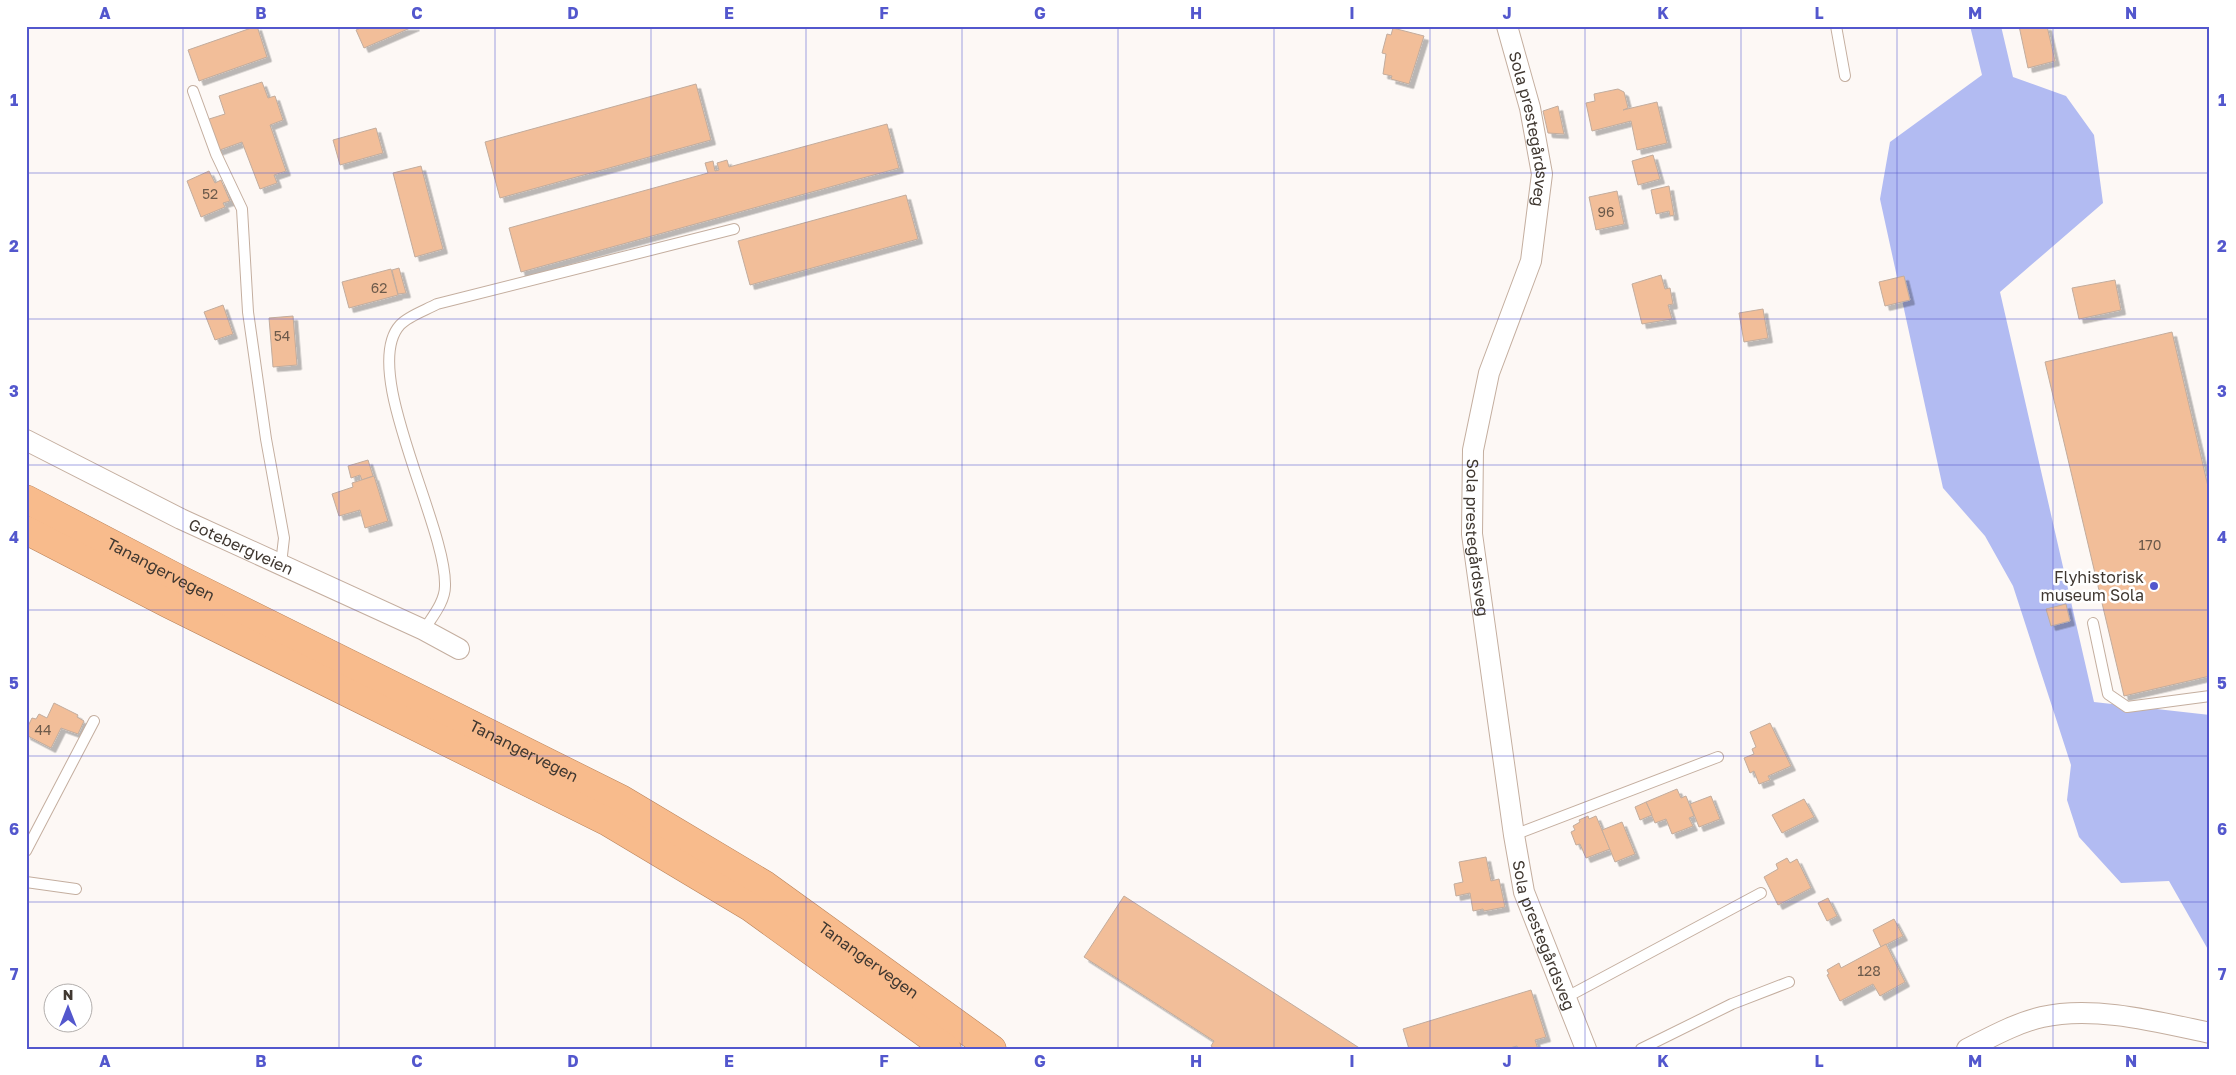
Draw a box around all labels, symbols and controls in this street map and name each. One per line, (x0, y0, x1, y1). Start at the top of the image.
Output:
text: A (99, 3, 111, 23)
text: B (255, 3, 267, 23)
text: C (411, 3, 423, 23)
text: D (567, 3, 579, 23)
text: E (724, 3, 734, 23)
text: F (879, 3, 889, 23)
text: G (1034, 3, 1046, 23)
text: H (1190, 3, 1202, 23)
text: I (1349, 3, 1355, 23)
text: J (1502, 3, 1512, 23)
text: K (1657, 3, 1669, 23)
text: L (1814, 3, 1824, 23)
text: M (1968, 3, 1982, 23)
text: N (2125, 3, 2137, 23)
street label: Sola prestegårdsveg (1505, 49, 1552, 208)
text: 1 (10, 90, 18, 110)
text: 1 (2218, 90, 2226, 110)
house number: 52 (202, 185, 218, 202)
house number: 96 (1598, 203, 1614, 220)
text: 2 (9, 236, 19, 256)
text: 2 (2217, 236, 2227, 256)
house number: 62 (371, 279, 387, 296)
house number: 54 (274, 327, 290, 344)
text: 3 (9, 381, 19, 401)
text: 3 (2217, 381, 2227, 401)
street label: Sola prestegårdsveg (1462, 458, 1493, 618)
street label: Gotebergveien (186, 514, 297, 579)
text: 4 (9, 527, 19, 547)
text: 4 (2217, 527, 2227, 547)
street label: Tanangervegen (103, 533, 218, 605)
house number: 170 (2139, 536, 2161, 553)
place label: Flyhistorisk museum Sola (2041, 567, 2144, 605)
marker: Flyhistorisk museum Sola (2148, 580, 2160, 592)
text: 5 (9, 673, 19, 693)
text: 5 (2217, 673, 2227, 693)
street label: Tanangervegen (466, 715, 582, 786)
house number: 44 (34, 721, 52, 738)
text: 6 (9, 819, 19, 839)
text: 6 (2217, 819, 2227, 839)
street label: Sola prestegårdsveg (1509, 859, 1580, 1013)
street label: Tanangervegen (815, 917, 923, 1003)
house number: 128 (1857, 962, 1881, 979)
text: 7 (10, 964, 19, 984)
text: 7 (2218, 964, 2227, 984)
north arrow (42, 982, 92, 1032)
text: N (63, 986, 73, 1003)
text: A (99, 1051, 111, 1071)
text: B (255, 1051, 267, 1071)
text: C (411, 1051, 423, 1071)
text: D (567, 1051, 579, 1071)
text: E (724, 1051, 734, 1071)
text: F (879, 1051, 889, 1071)
text: G (1034, 1051, 1046, 1071)
text: H (1190, 1051, 1202, 1071)
text: I (1349, 1051, 1355, 1071)
text: J (1502, 1051, 1512, 1071)
text: K (1657, 1051, 1669, 1071)
text: L (1814, 1051, 1824, 1071)
text: M (1968, 1051, 1982, 1071)
text: N (2125, 1051, 2137, 1071)

